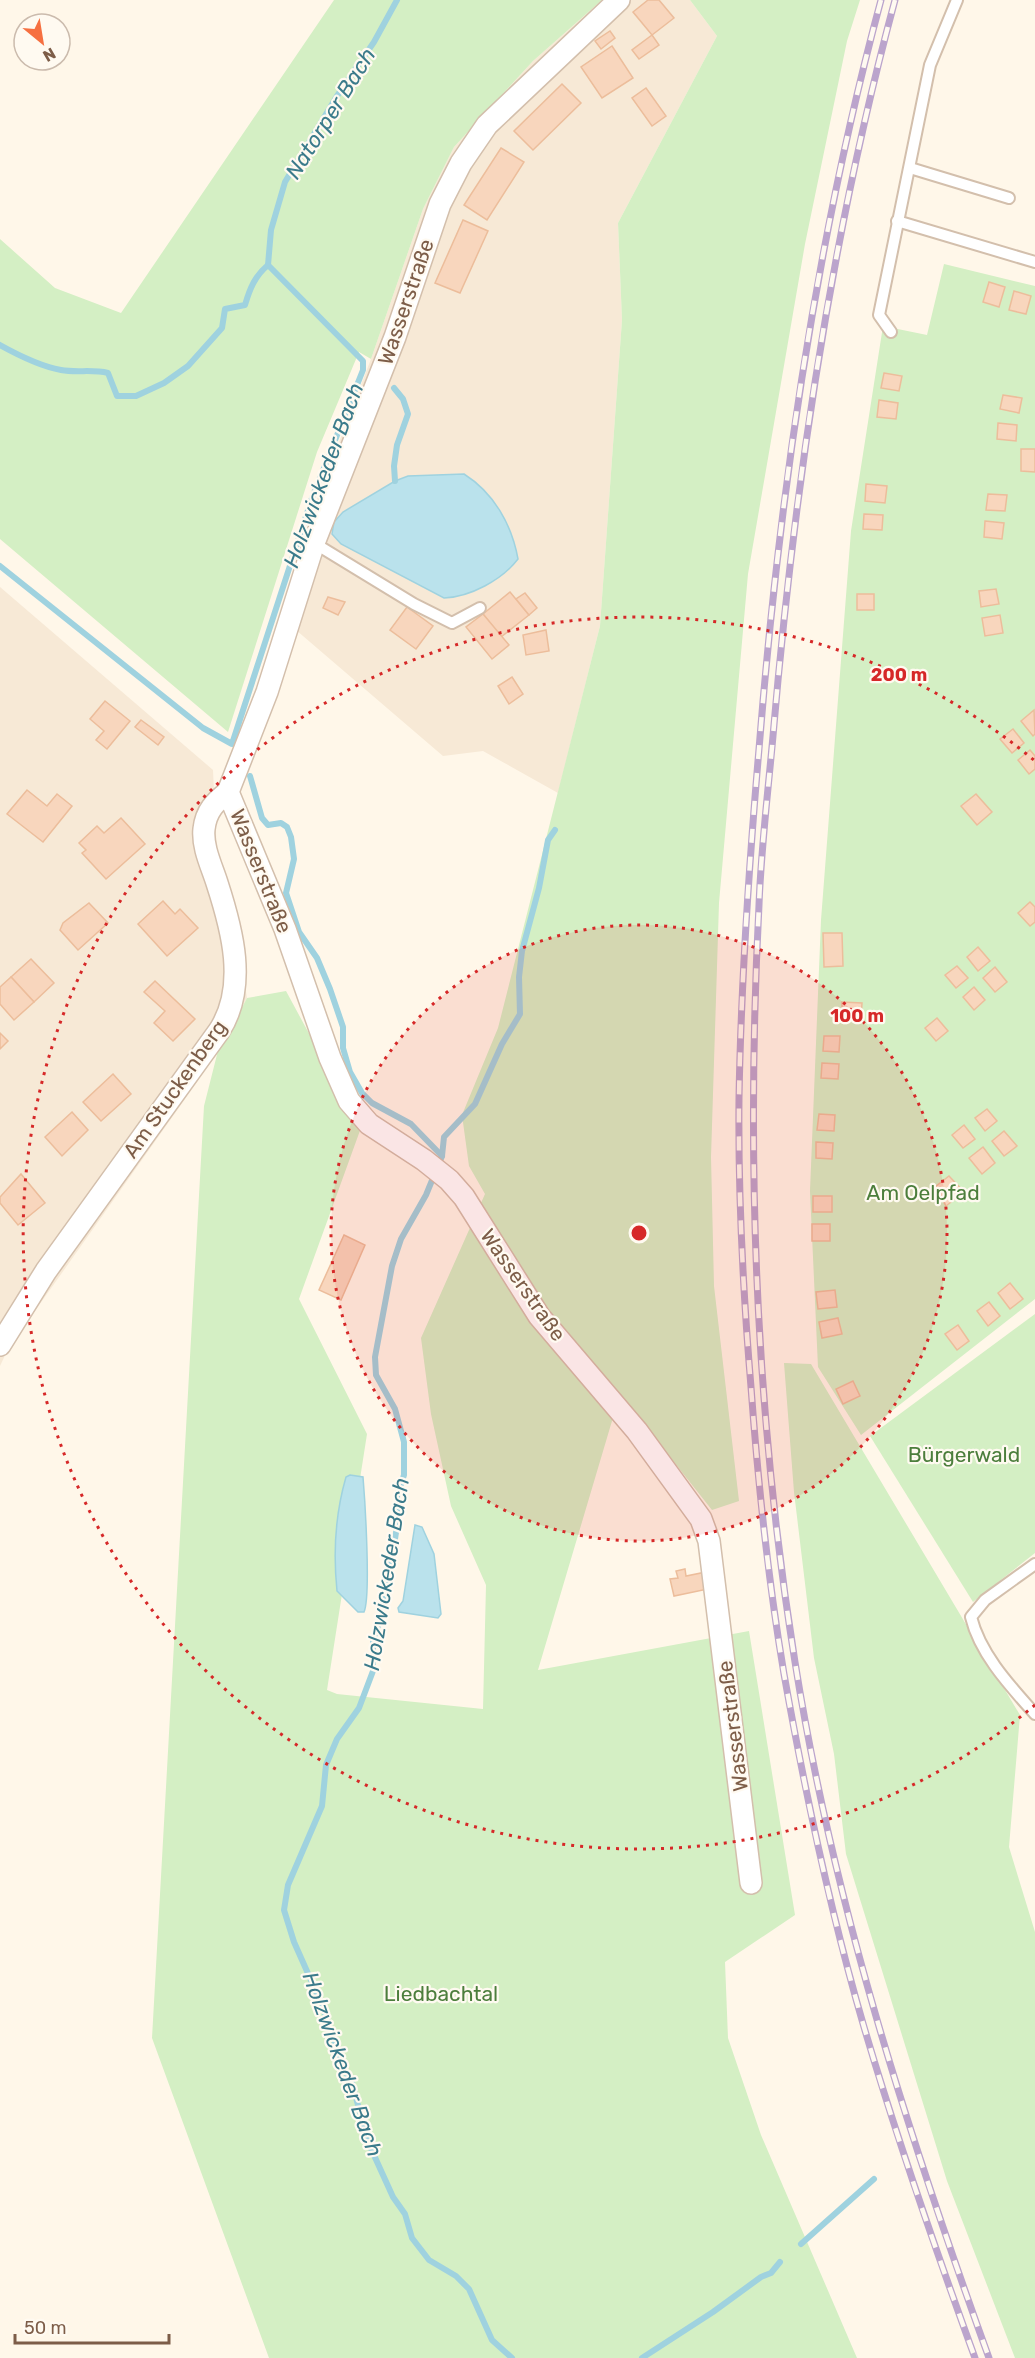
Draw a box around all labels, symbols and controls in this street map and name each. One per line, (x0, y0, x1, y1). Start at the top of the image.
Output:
north arrow (12, 12, 72, 72)
text: N (40, 43, 59, 66)
water label: Natorper Bach (279, 43, 382, 184)
street label: Wasserstraße (372, 236, 439, 368)
water label: Holzwickeder Bach (277, 379, 369, 571)
text: 200 m (871, 664, 927, 686)
street label: Wasserstraße (225, 805, 298, 936)
text: 100 m (830, 1005, 884, 1027)
street label: Am Stuckenberg (118, 1015, 232, 1163)
park label: Am Oelpfad (866, 1180, 980, 1205)
centre of rings (629, 1223, 649, 1243)
street label: Wasserstraße (475, 1224, 571, 1346)
park label: Bürgerwald (908, 1442, 1020, 1467)
water label: Holzwickeder Bach (358, 1476, 415, 1672)
street label: Wasserstraße (712, 1659, 753, 1793)
water label: Holzwickeder Bach (297, 1968, 389, 2160)
park label: Liedbachtal (384, 1981, 498, 2006)
scale bar (15, 2307, 170, 2345)
text: 50 m (24, 2317, 67, 2339)

